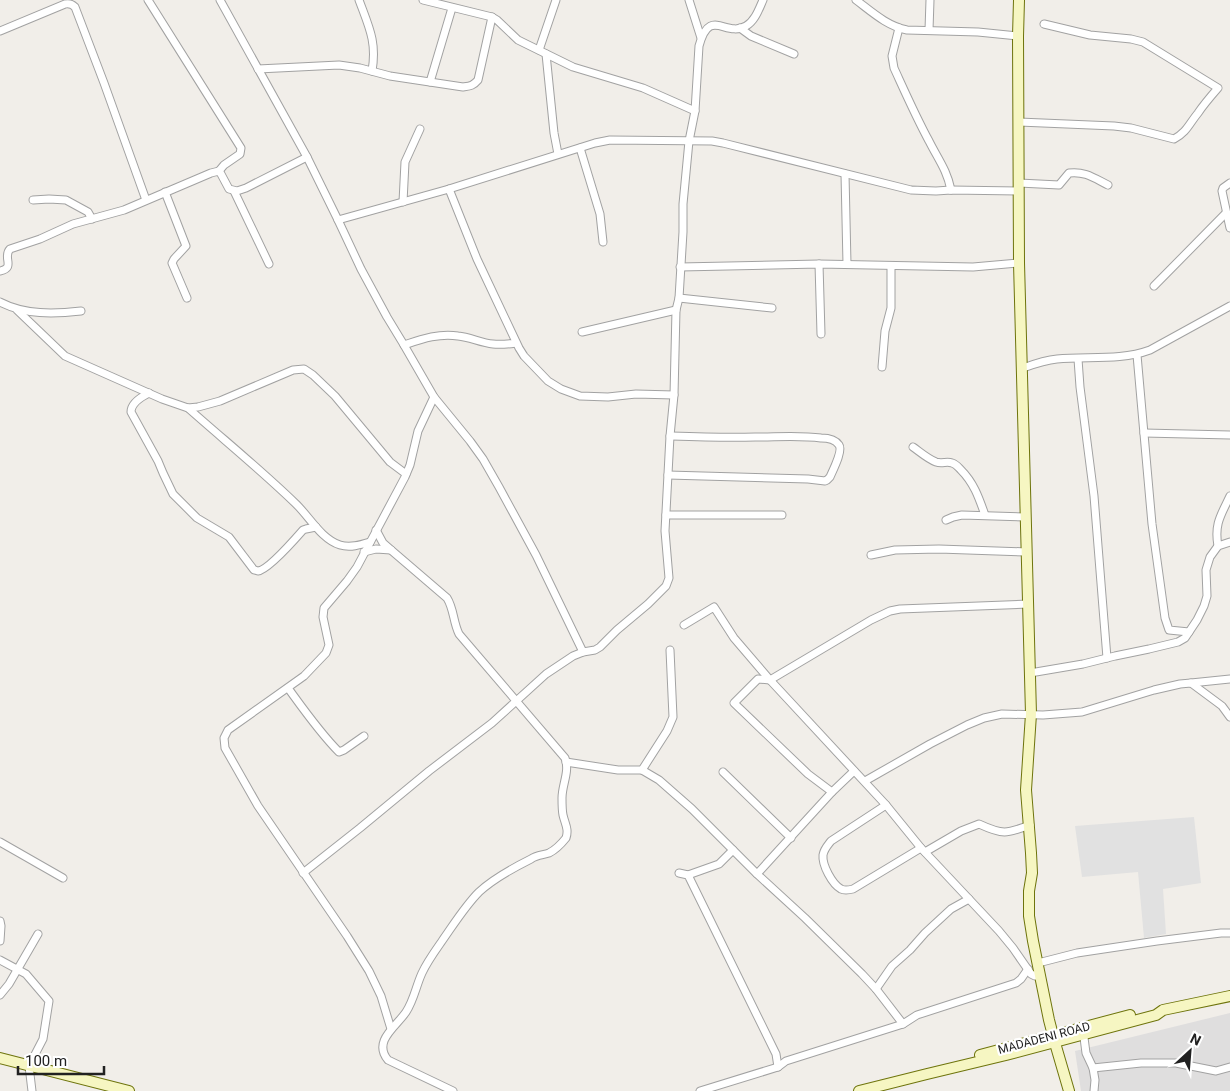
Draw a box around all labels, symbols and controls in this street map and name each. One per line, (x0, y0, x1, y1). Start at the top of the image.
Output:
street label: MADADENI ROAD (996, 1019, 1092, 1057)
north arrow (1165, 1026, 1215, 1076)
text: N (1188, 1030, 1204, 1049)
scale bar (18, 1044, 104, 1076)
text: 100 m (25, 1052, 67, 1070)

